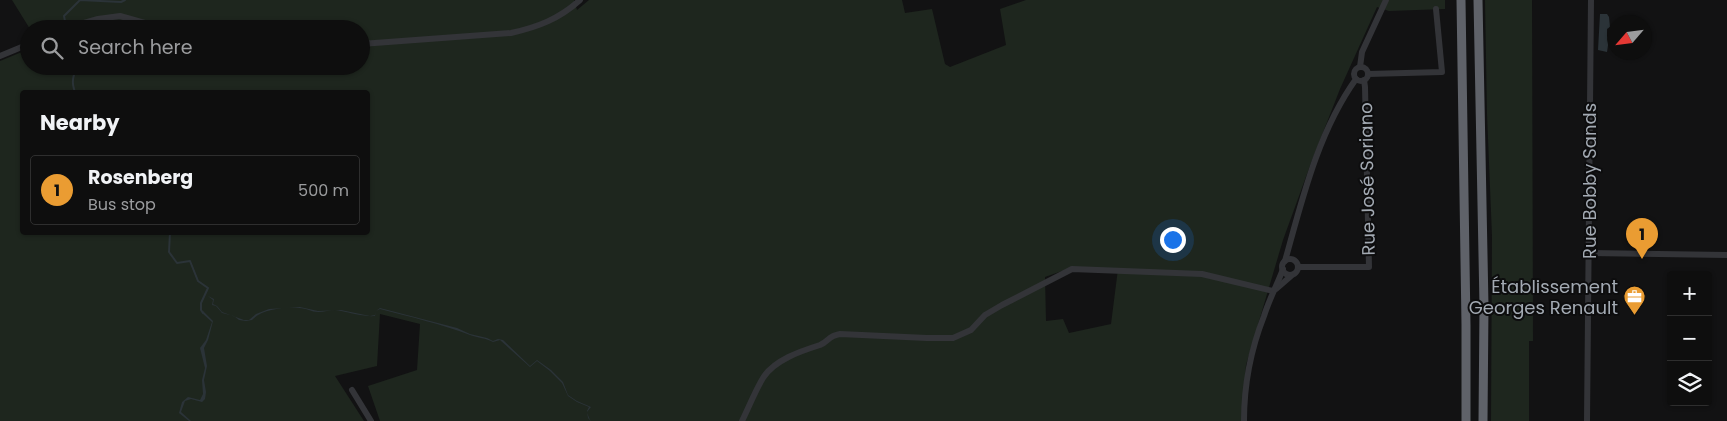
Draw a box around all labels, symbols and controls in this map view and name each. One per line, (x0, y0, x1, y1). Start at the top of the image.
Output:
north arrow (1607, 15, 1652, 60)
search box (20, 20, 370, 75)
icon: search (38, 34, 66, 62)
text: Search here (78, 34, 192, 61)
street label: Rue José Soriano (1353, 102, 1381, 256)
street label: Rue Bobby Sands (1577, 103, 1602, 259)
text: Nearby (40, 108, 120, 137)
text: Rosenberg (88, 164, 193, 191)
text: 1 (54, 179, 60, 202)
text: 500 m (298, 179, 349, 202)
text: Bus stop (88, 193, 156, 216)
pin: 1 (1626, 218, 1658, 259)
your location (1160, 227, 1186, 253)
map controls (1667, 271, 1712, 406)
button: + (1667, 271, 1712, 316)
place label: Établissement Georges Renault (1469, 274, 1618, 320)
office icon: Établissement Georges Renault (1622, 284, 1646, 315)
button: − (1667, 316, 1712, 361)
button: layers (1667, 361, 1712, 406)

